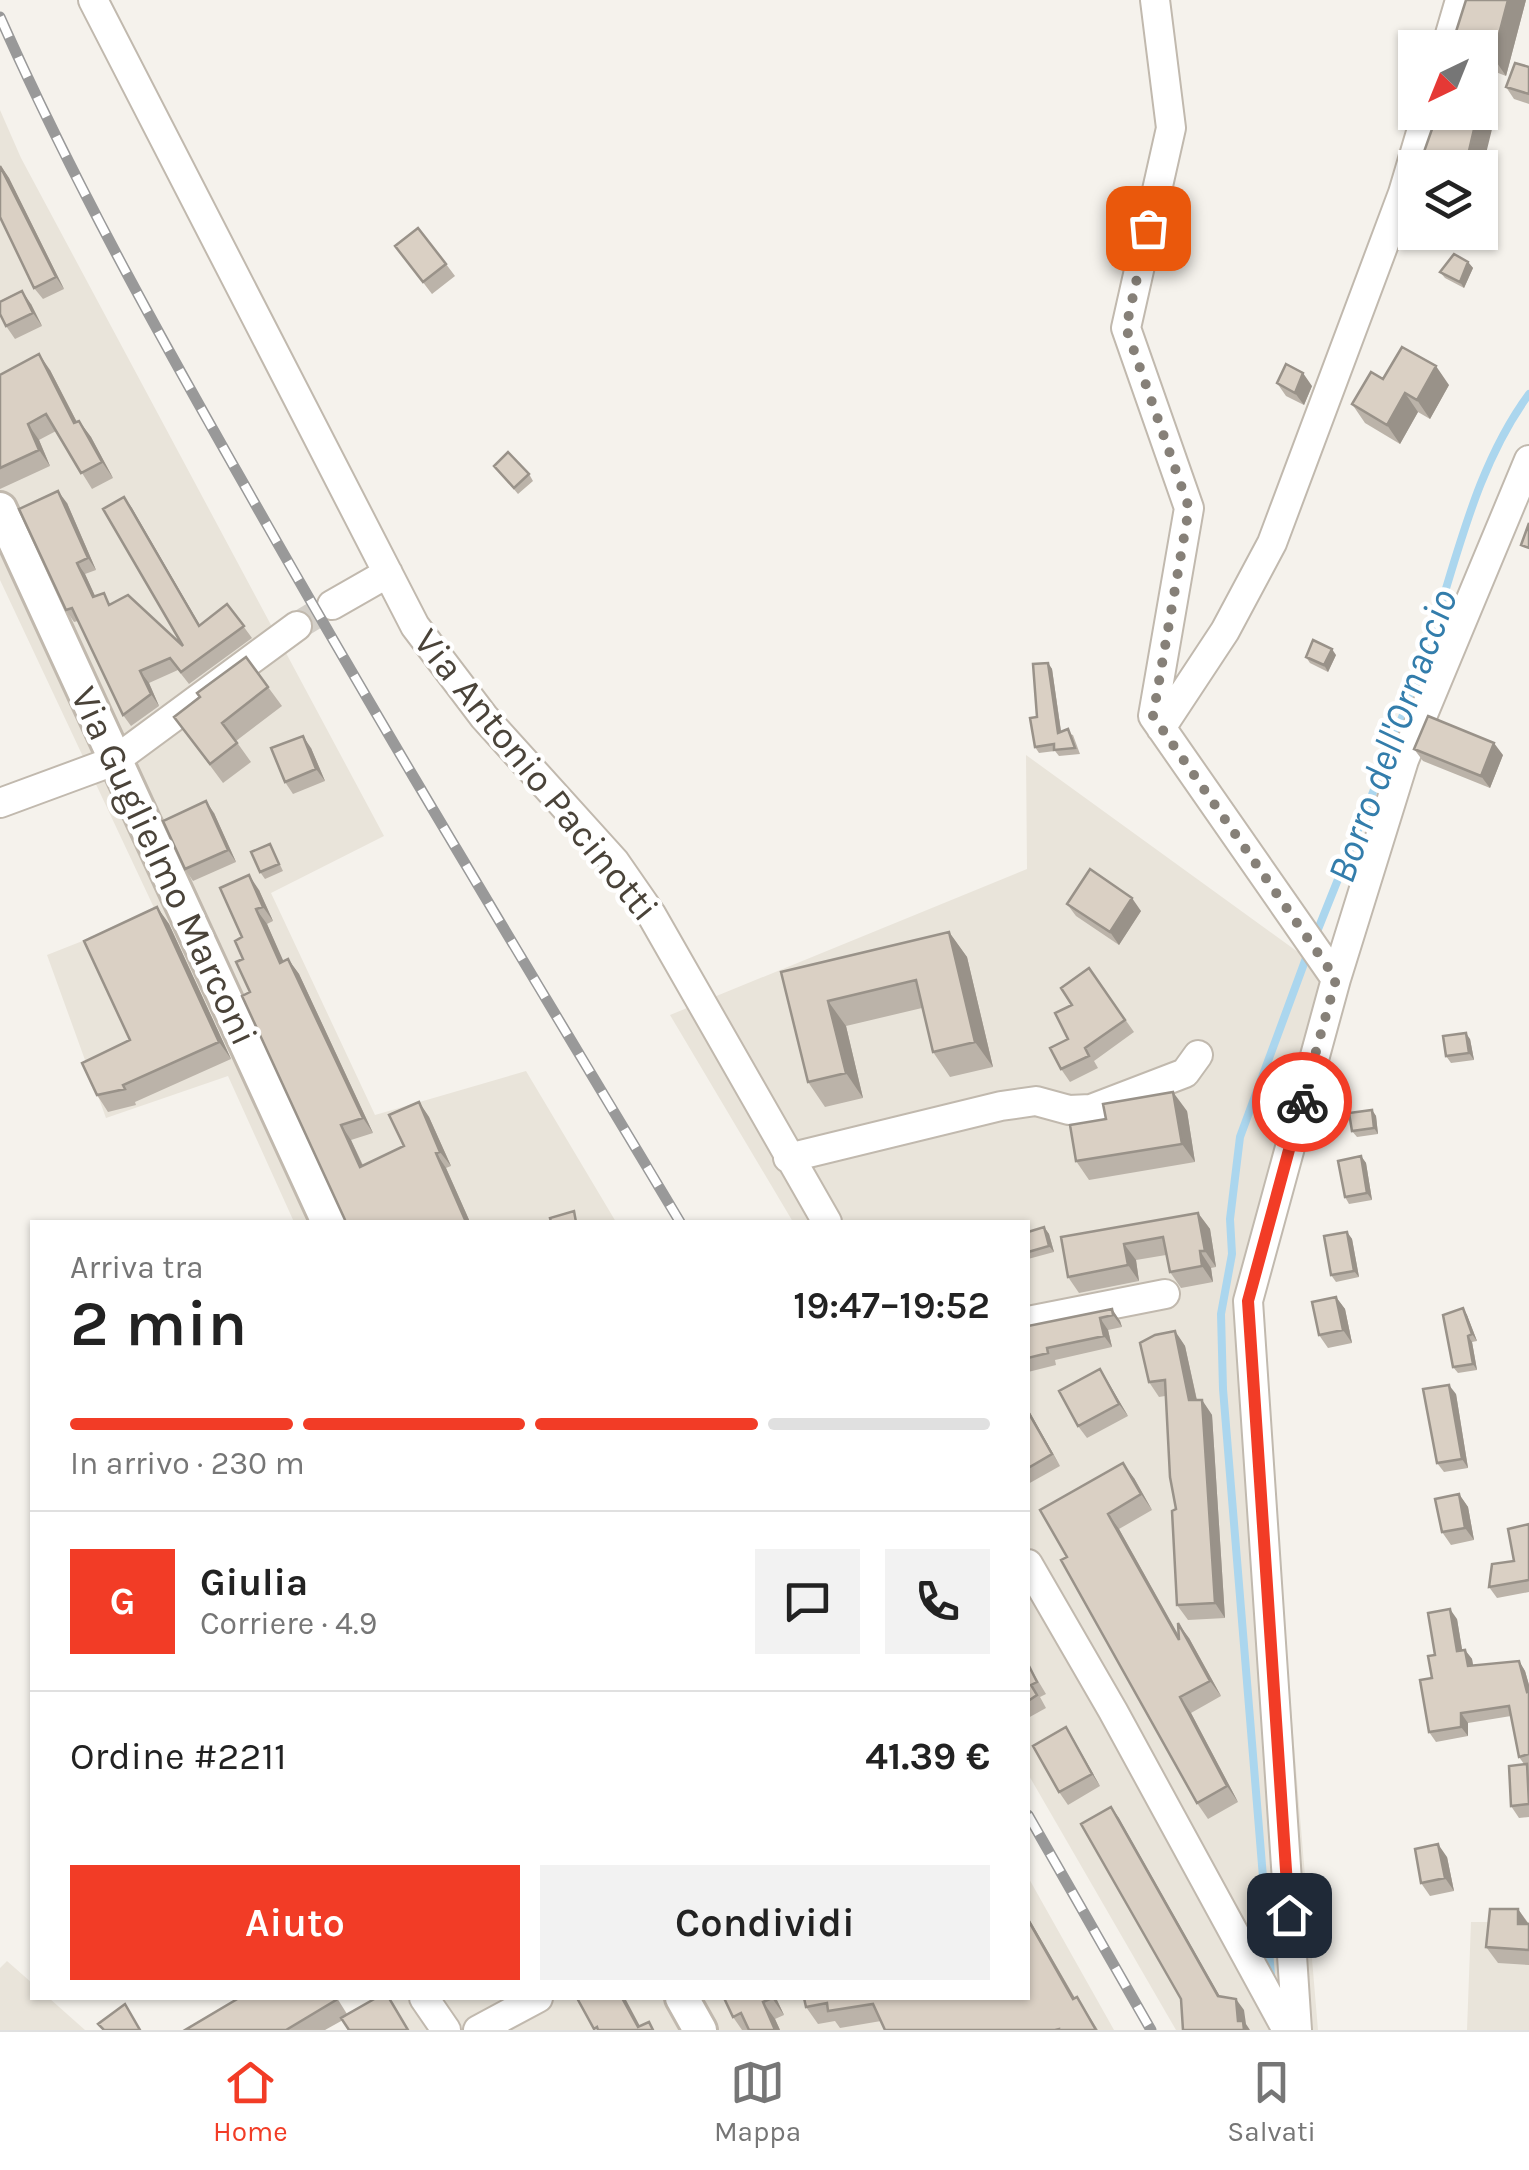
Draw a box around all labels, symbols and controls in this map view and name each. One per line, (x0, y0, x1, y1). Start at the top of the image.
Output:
north arrow (1398, 30, 1498, 130)
map controls (1398, 30, 1498, 250)
button: layers (1398, 150, 1498, 250)
pin (1106, 186, 1191, 271)
icon: bag (1121, 201, 1176, 256)
water label: Borro dell'Ornaccio (1317, 582, 1467, 889)
street label: Via Antonio Pacinotti (404, 620, 668, 930)
street label: Via Guglielmo Marconi (61, 680, 267, 1052)
courier (1252, 1052, 1352, 1152)
icon: bike (1275, 1075, 1330, 1130)
text: Arriva tra (70, 1249, 204, 1286)
text: 19:47–19:52 (793, 1283, 990, 1328)
text: 2 min (70, 1285, 247, 1361)
text: In arrivo · 230 m (70, 1445, 305, 1482)
button: chat (755, 1549, 860, 1654)
button: phone (885, 1549, 990, 1654)
text: Giulia (200, 1560, 308, 1605)
text: G (110, 1579, 135, 1624)
text: Corriere · 4.9 (200, 1605, 377, 1642)
text: Ordine #2211 (70, 1734, 287, 1779)
text: 41.39 € (865, 1734, 990, 1779)
button: Aiuto (70, 1865, 520, 1980)
button: Condividi (540, 1865, 990, 1980)
pin (1247, 1873, 1332, 1958)
icon: home (1262, 1888, 1317, 1943)
tab: Home (213, 2055, 288, 2148)
tab: Mappa (714, 2055, 801, 2148)
tab: Salvati (1227, 2055, 1316, 2148)

